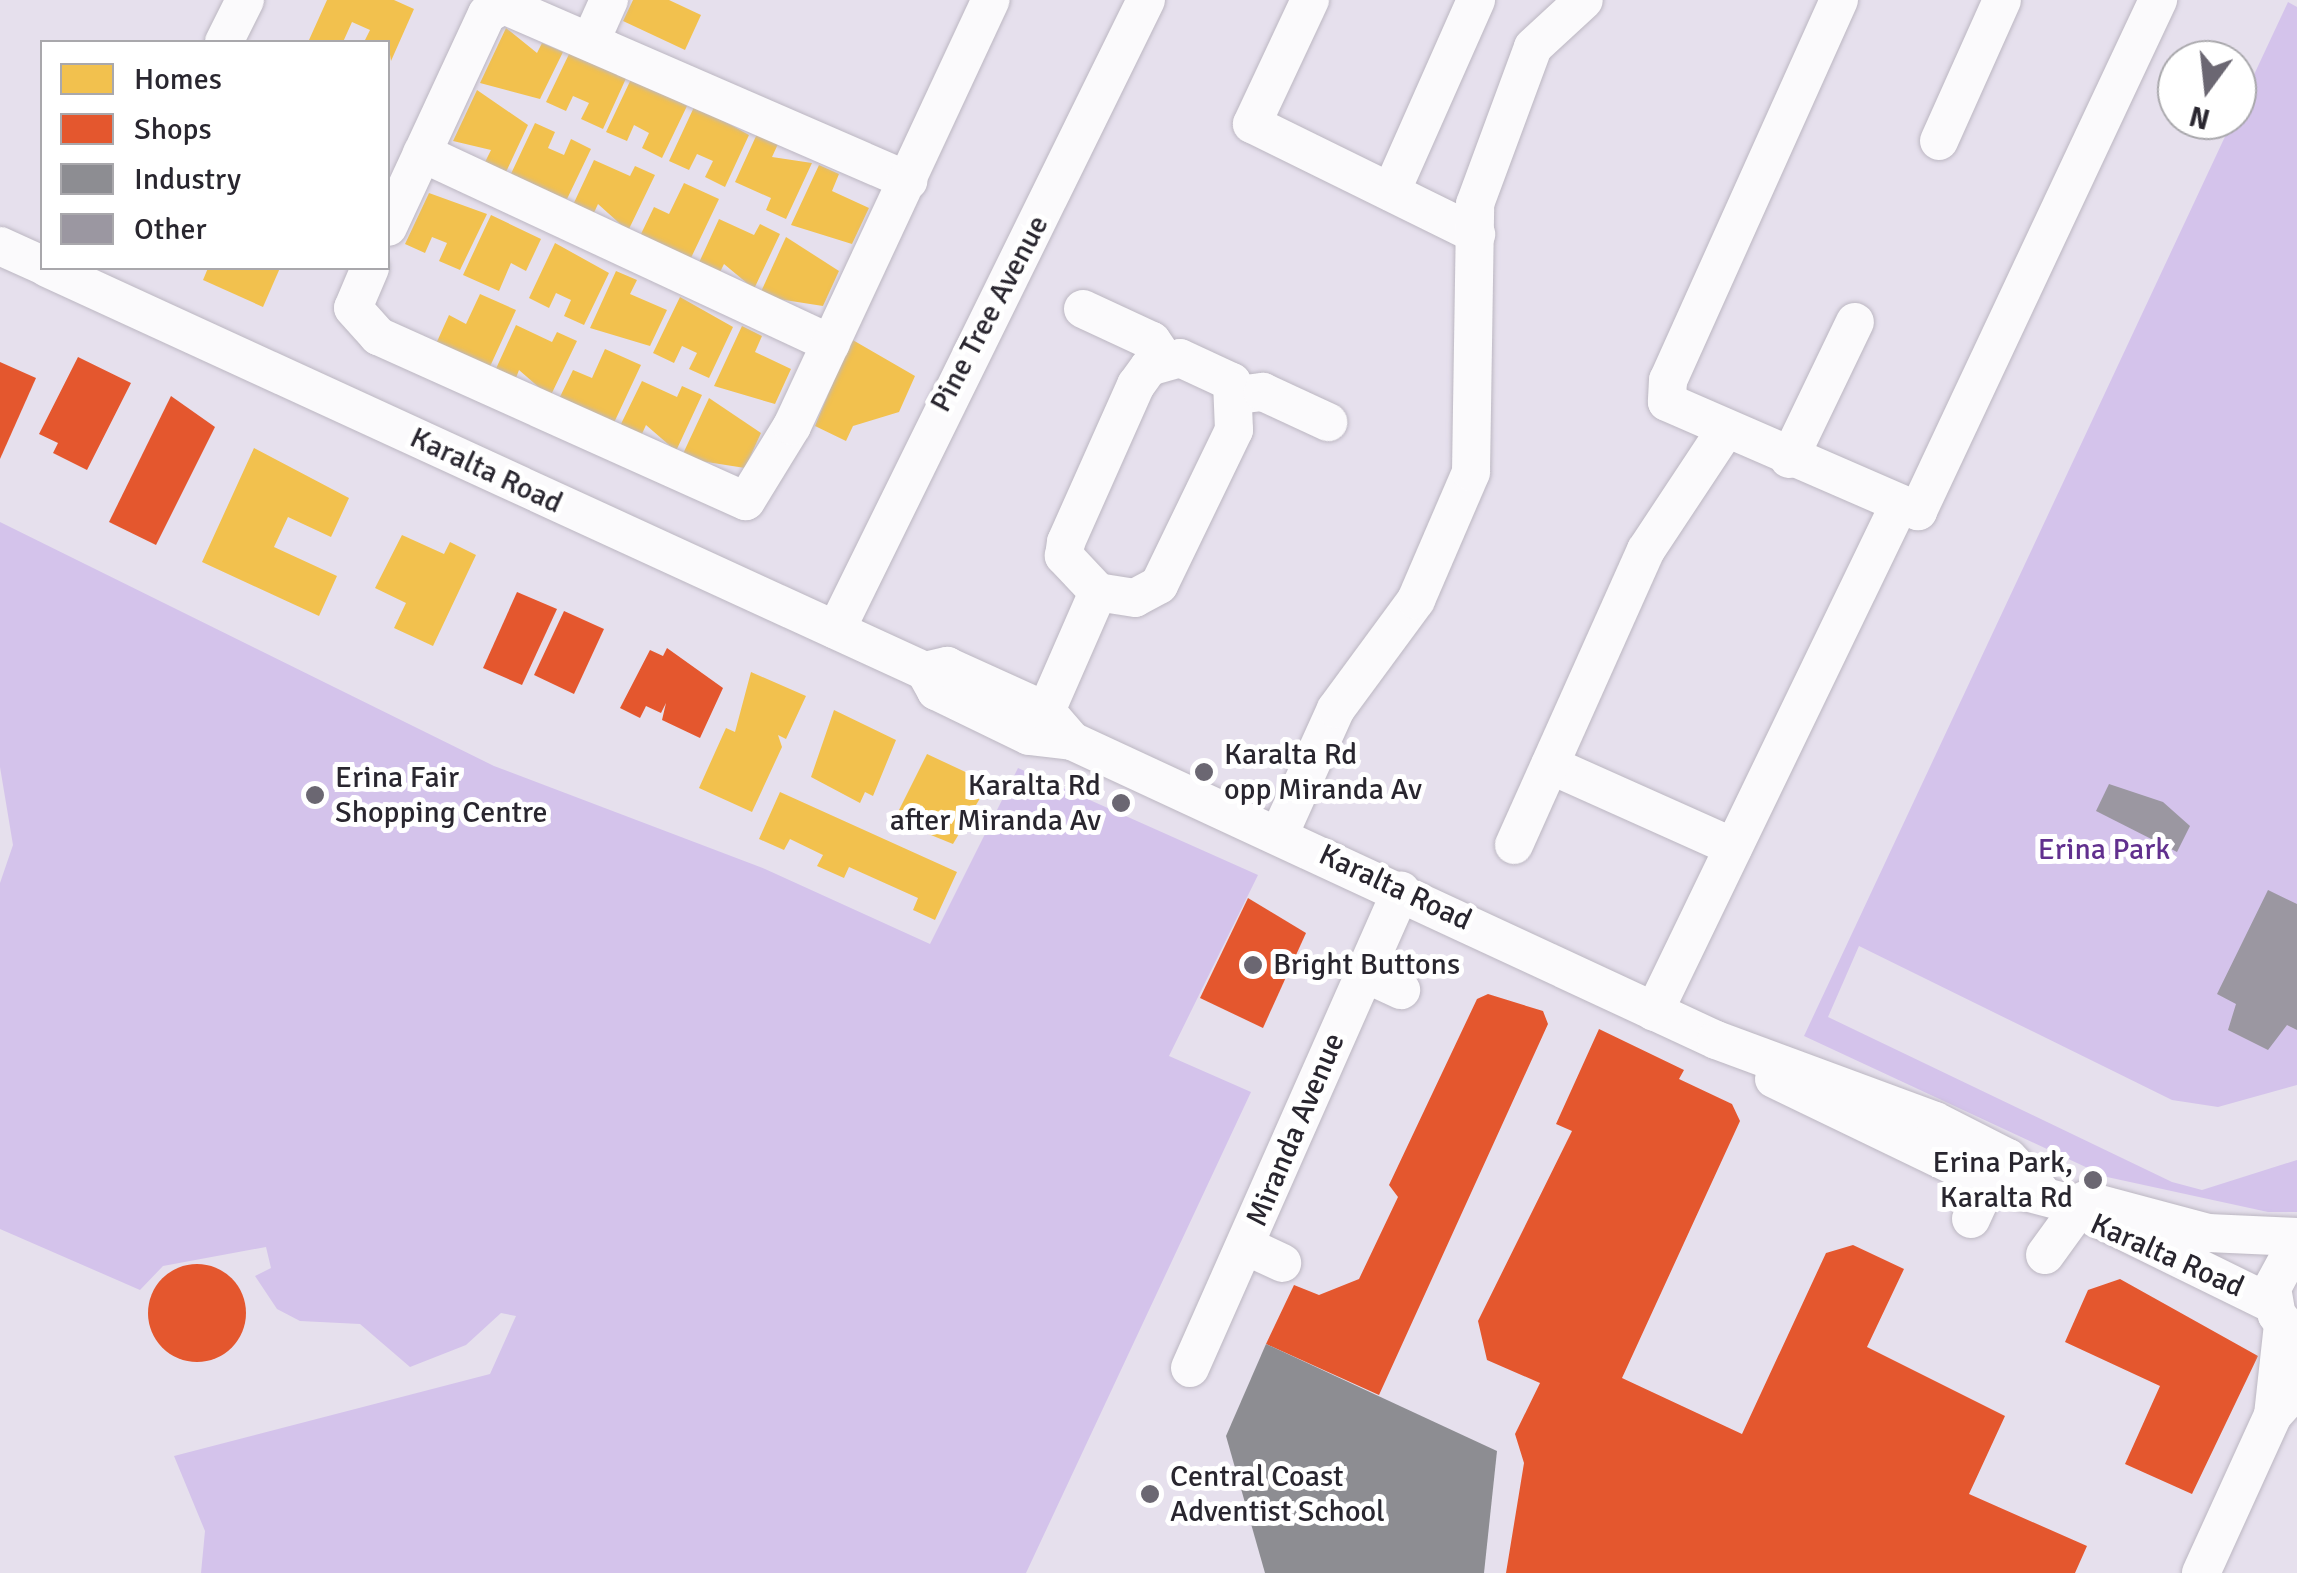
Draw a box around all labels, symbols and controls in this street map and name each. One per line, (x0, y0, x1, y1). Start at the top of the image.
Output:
legend (40, 40, 390, 270)
north arrow (2157, 40, 2257, 140)
text: Homes (134, 61, 222, 98)
text: N (2186, 98, 2214, 136)
text: Shops (134, 111, 212, 148)
text: Industry (134, 161, 241, 198)
street label: Pine Tree Avenue (923, 210, 1057, 418)
text: Other (134, 211, 207, 248)
street label: Karalta Road (404, 420, 568, 522)
place label: Karalta Rd opp Miranda Av (1224, 737, 1422, 808)
place label: Erina Fair Shopping Centre (335, 760, 548, 830)
marker: Karalta Rd opp Miranda Av (1193, 761, 1215, 783)
place label: Karalta Rd after Miranda Av (890, 768, 1101, 838)
marker: Erina Fair Shopping Centre (304, 784, 326, 806)
marker: Karalta Rd after Miranda Av (1110, 792, 1132, 814)
park label: Erina Park (2038, 832, 2170, 868)
street label: Karalta Road (1313, 837, 1477, 939)
place label: Bright Buttons (1273, 947, 1460, 983)
marker: Bright Buttons (1242, 954, 1264, 976)
street label: Miranda Avenue (1239, 1028, 1353, 1232)
place label: Erina Park, Karalta Rd (1932, 1145, 2073, 1216)
marker: Erina Park, Karalta Rd (2082, 1169, 2104, 1191)
street label: Karalta Road (2085, 1206, 2249, 1306)
place label: Central Coast Adventist School (1170, 1459, 1385, 1530)
marker: Central Coast Adventist School (1139, 1483, 1161, 1505)

